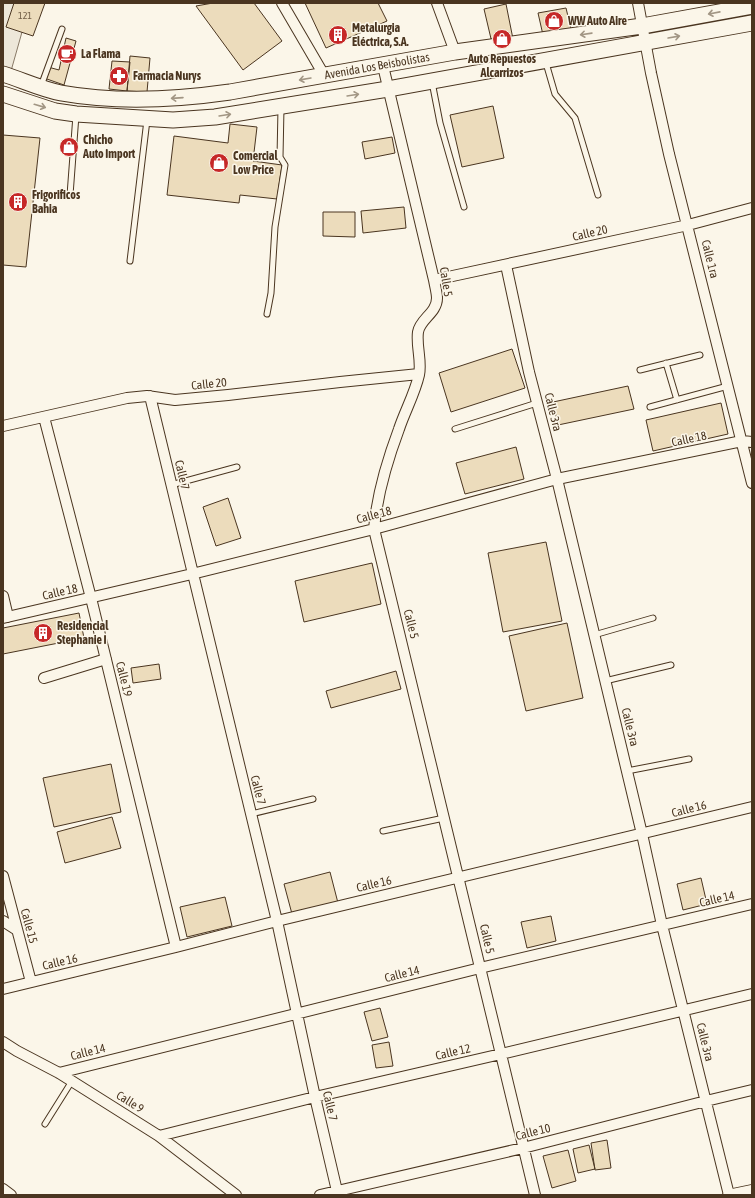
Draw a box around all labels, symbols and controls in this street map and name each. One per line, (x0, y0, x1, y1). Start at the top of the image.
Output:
one-way arrow (707, 9, 720, 17)
house number: 121 (18, 10, 32, 21)
shop icon: WW Auto Aire (543, 10, 565, 32)
place label: WW Auto Aire (567, 14, 628, 28)
place label: Metalurgia Eléctrica, S.A. (352, 21, 409, 49)
building icon: Metalurgia Eléctrica, S.A. (327, 24, 349, 46)
shop icon: Auto Repuestos Alcarrizos (491, 28, 513, 50)
one-way arrow (579, 30, 592, 38)
one-way arrow (667, 32, 680, 40)
cafe icon: La Flama (56, 43, 78, 65)
place label: La Flama (81, 47, 121, 61)
street label: Avenida Los Beisbolistas (323, 50, 431, 82)
place label: Auto Repuestos Alcarrizos (467, 52, 537, 80)
pharmacy icon: Farmacia Nurys (108, 65, 130, 87)
place label: Farmacia Nurys (133, 69, 202, 83)
one-way arrow (299, 75, 312, 83)
one-way arrow (346, 91, 359, 99)
one-way arrow (171, 95, 184, 102)
one-way arrow (33, 103, 46, 110)
one-way arrow (218, 111, 231, 119)
place label: Chicho Auto Import (82, 133, 136, 161)
shop icon: Chicho Auto Import (58, 136, 80, 158)
place label: Comercial Low Price (233, 149, 278, 177)
shop icon: Comercial Low Price (208, 152, 230, 174)
place label: Frigorificos Bahia (32, 188, 81, 216)
building icon: Frigorificos Bahia (7, 191, 29, 213)
street label: Calle 20 (571, 222, 609, 244)
street label: Calle 1ra (699, 238, 721, 280)
street label: Calle 5 (437, 266, 455, 298)
street label: Calle 20 (191, 375, 228, 393)
street label: Calle 3ra (542, 391, 564, 433)
street label: Calle 18 (670, 428, 708, 450)
street label: Calle 7 (172, 459, 192, 492)
street label: Calle 18 (355, 504, 393, 526)
street label: Calle 18 (41, 581, 79, 603)
street label: Calle 5 (401, 608, 421, 640)
place label: Residencial Stephanie I (57, 619, 109, 647)
building icon: Residencial Stephanie I (32, 622, 54, 644)
street label: Calle 19 (113, 660, 135, 698)
street label: Calle 3ra (619, 706, 641, 748)
street label: Calle 7 (248, 774, 269, 807)
street label: Calle 16 (670, 798, 708, 820)
street label: Calle 16 (355, 873, 393, 895)
street label: Calle 14 (698, 888, 736, 910)
street label: Calle 15 (18, 907, 40, 945)
street label: Calle 5 (477, 923, 497, 955)
street label: Calle 16 (41, 951, 79, 973)
street label: Calle 14 (383, 963, 421, 985)
street label: Calle 3ra (694, 1021, 716, 1063)
street label: Calle 14 (69, 1041, 107, 1063)
street label: Calle 12 (434, 1041, 472, 1063)
street label: Calle 9 (114, 1088, 147, 1116)
street label: Calle 7 (320, 1090, 340, 1123)
street label: Calle 10 (514, 1121, 552, 1143)

